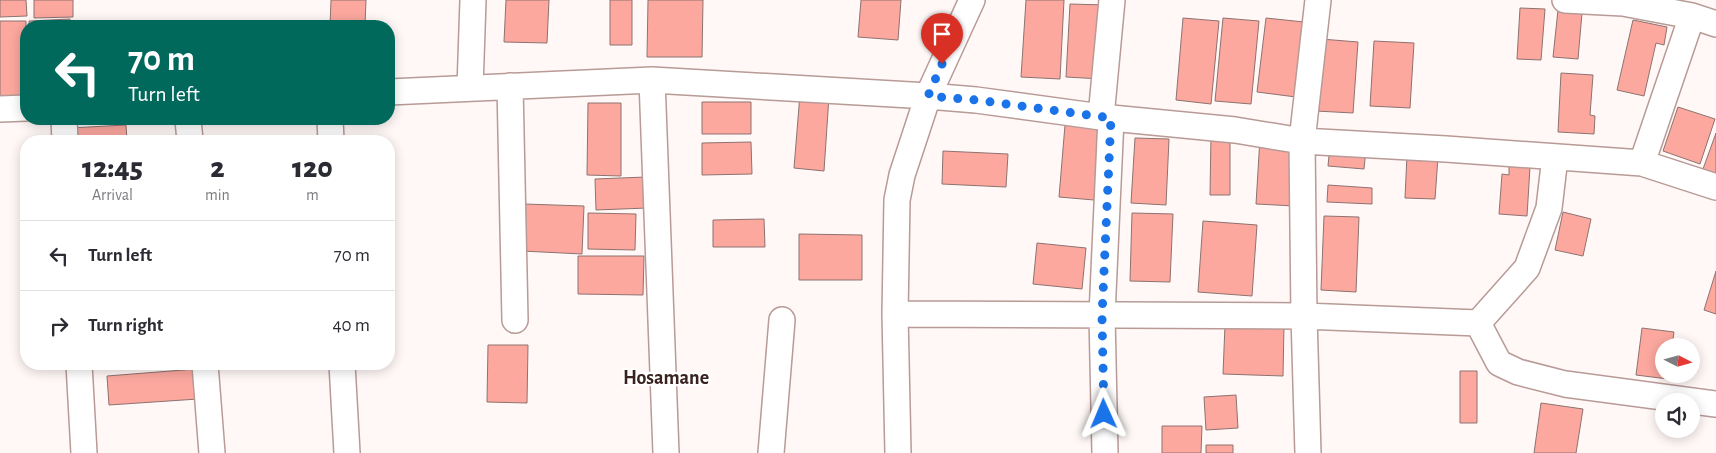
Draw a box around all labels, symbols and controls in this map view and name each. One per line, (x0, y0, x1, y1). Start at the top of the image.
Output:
pin (921, 13, 963, 64)
icon: arrive (928, 20, 956, 48)
icon: left (45, 40, 110, 105)
text: 70 m (128, 42, 195, 77)
text: Turn left (128, 83, 200, 105)
text: 12:45 (82, 153, 143, 183)
text: 2 (210, 153, 225, 183)
text: 120 (292, 153, 333, 183)
text: Arrival (92, 187, 133, 203)
text: min (205, 187, 230, 203)
text: m (306, 187, 319, 203)
icon: left (45, 242, 73, 270)
text: Turn left (88, 246, 152, 265)
text: 70 m (334, 246, 370, 265)
icon: right (45, 312, 73, 340)
text: Turn right (88, 316, 163, 335)
text: 40 m (332, 316, 370, 335)
north arrow (1655, 338, 1700, 382)
map controls (1655, 338, 1700, 438)
district label: Hosamane (623, 368, 709, 388)
position arrow (1077, 387, 1129, 439)
button: sound (1655, 393, 1700, 438)

